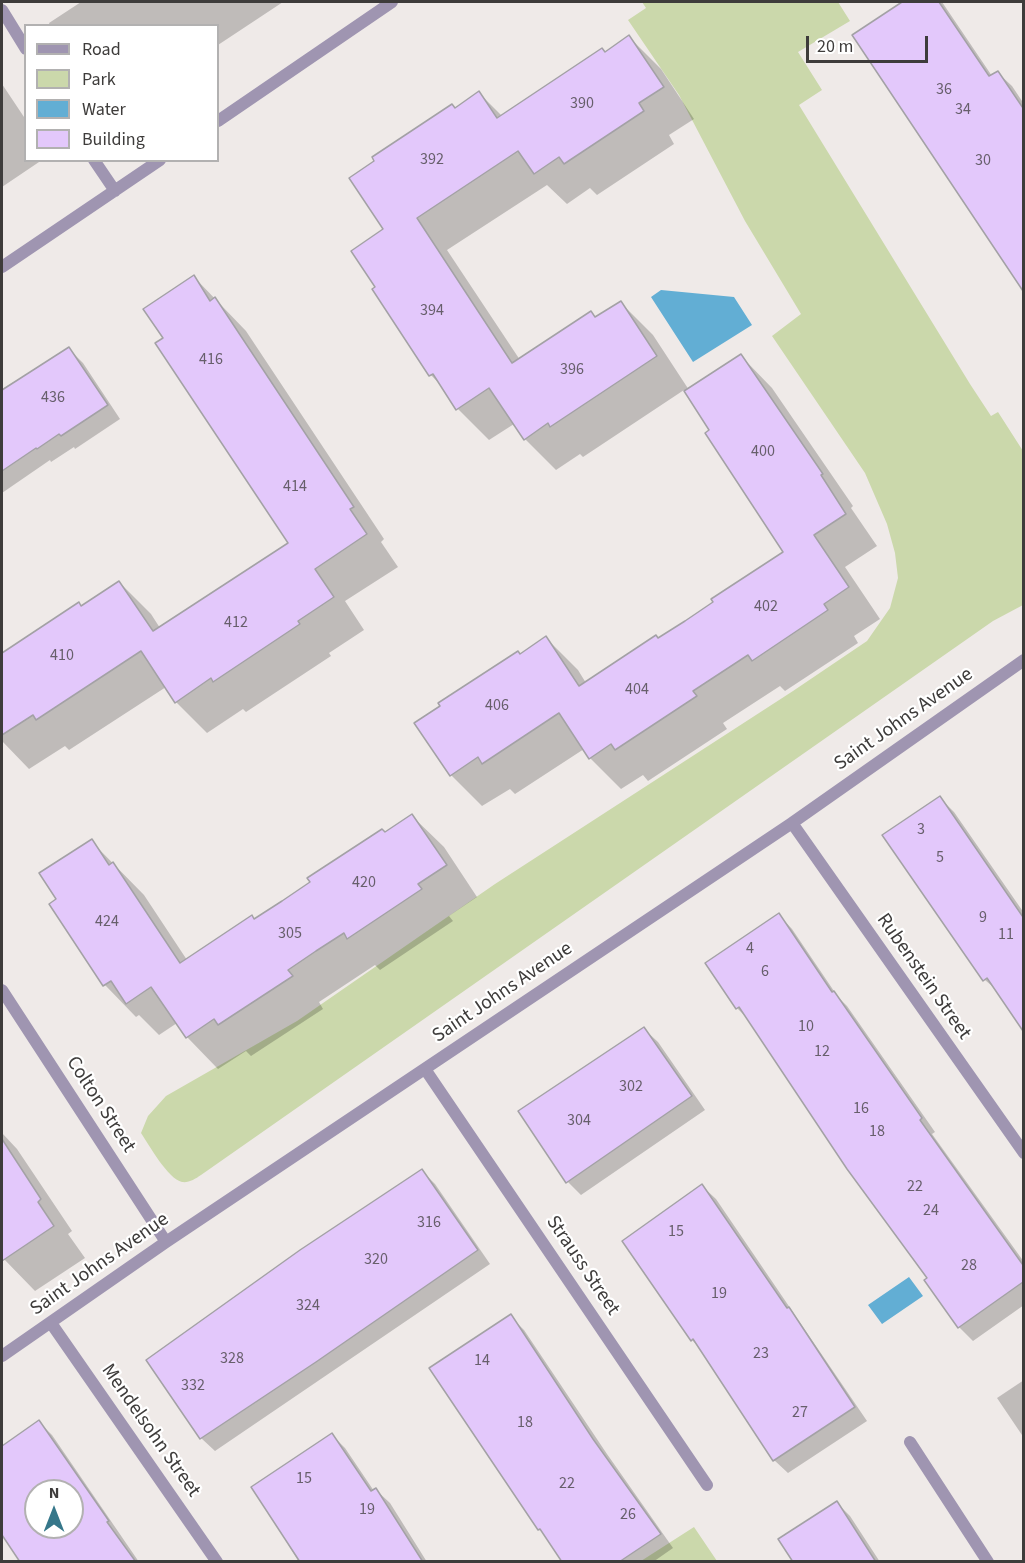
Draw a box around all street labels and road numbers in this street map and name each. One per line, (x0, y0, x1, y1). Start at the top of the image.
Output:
street label: Saint Johns Avenue (830, 663, 978, 777)
street label: Rubenstein Street (871, 909, 975, 1045)
street label: Saint Johns Avenue (428, 937, 578, 1049)
street label: Colton Street (60, 1052, 140, 1158)
street label: Saint Johns Avenue (26, 1208, 174, 1322)
street label: Strauss Street (540, 1212, 624, 1320)
street label: Mendelsohn Street (95, 1360, 205, 1502)

